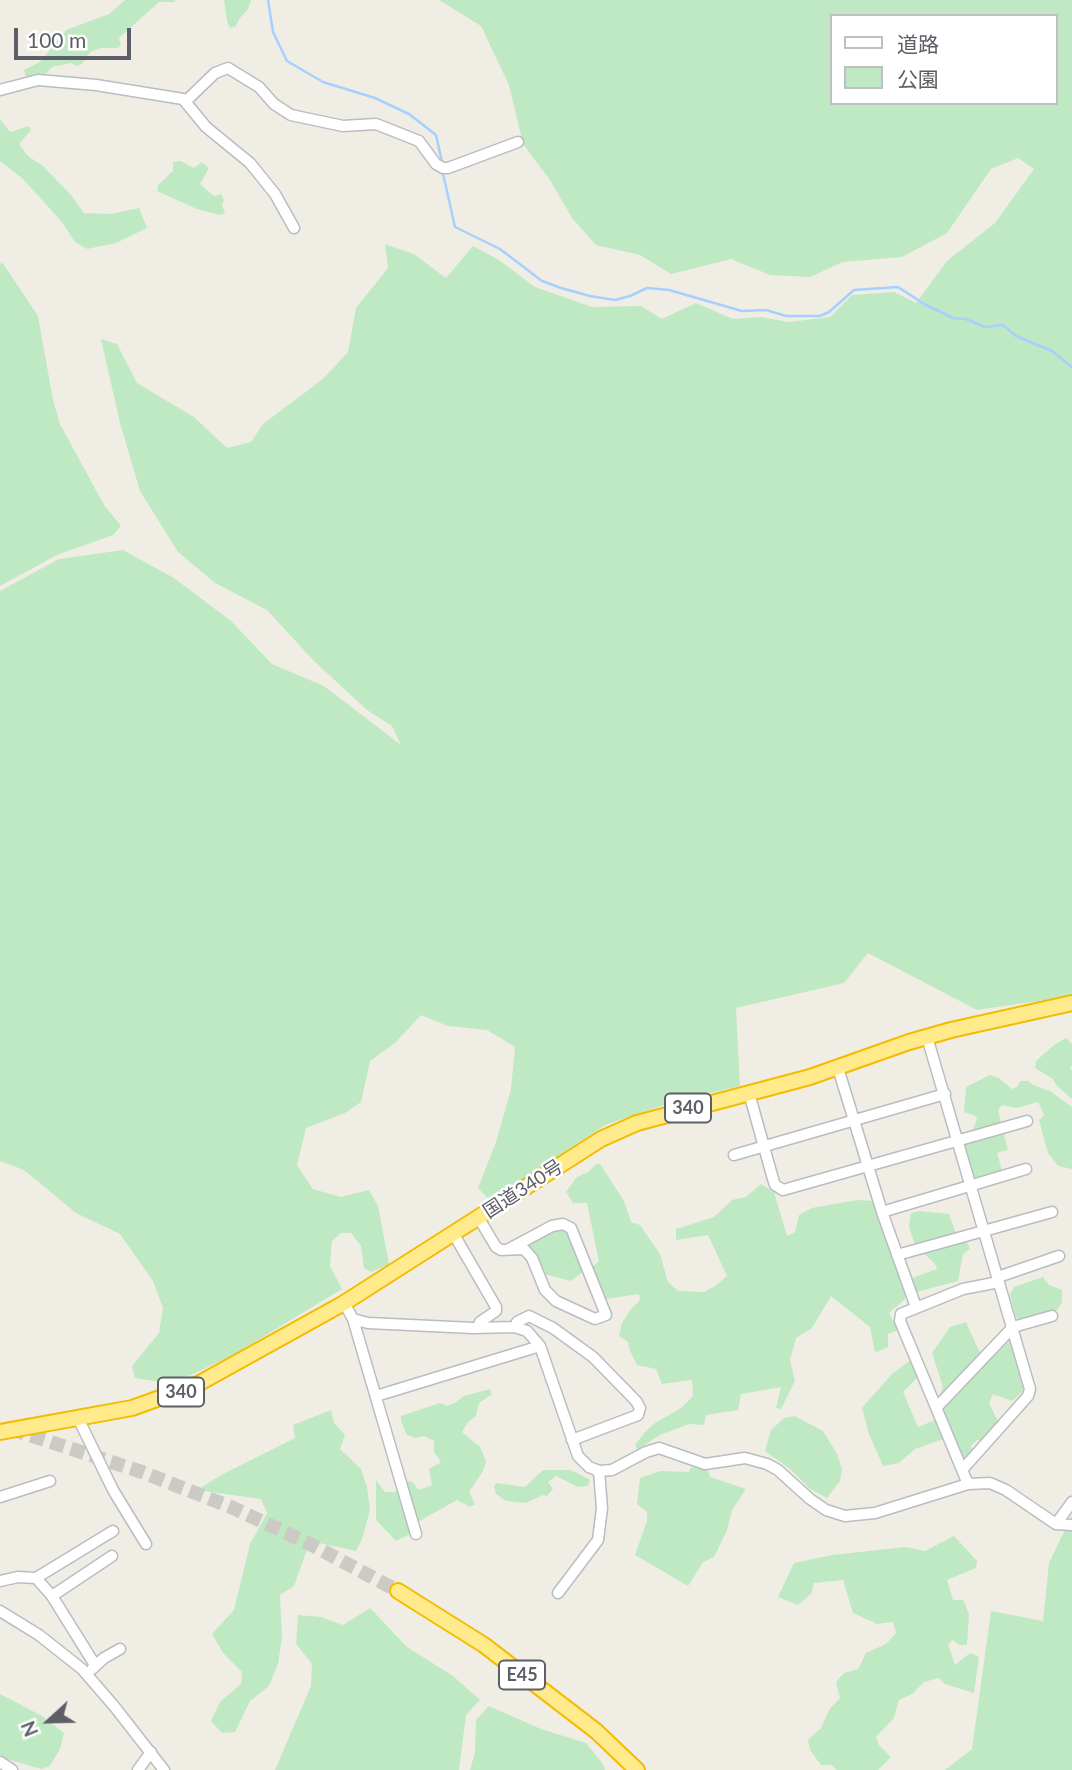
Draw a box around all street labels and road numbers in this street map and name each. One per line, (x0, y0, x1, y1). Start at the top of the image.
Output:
road number: 340 (665, 1093, 711, 1122)
street label: 国道340号 (479, 1155, 567, 1223)
road number: 340 (158, 1378, 204, 1406)
road number: E45 (499, 1660, 545, 1690)

